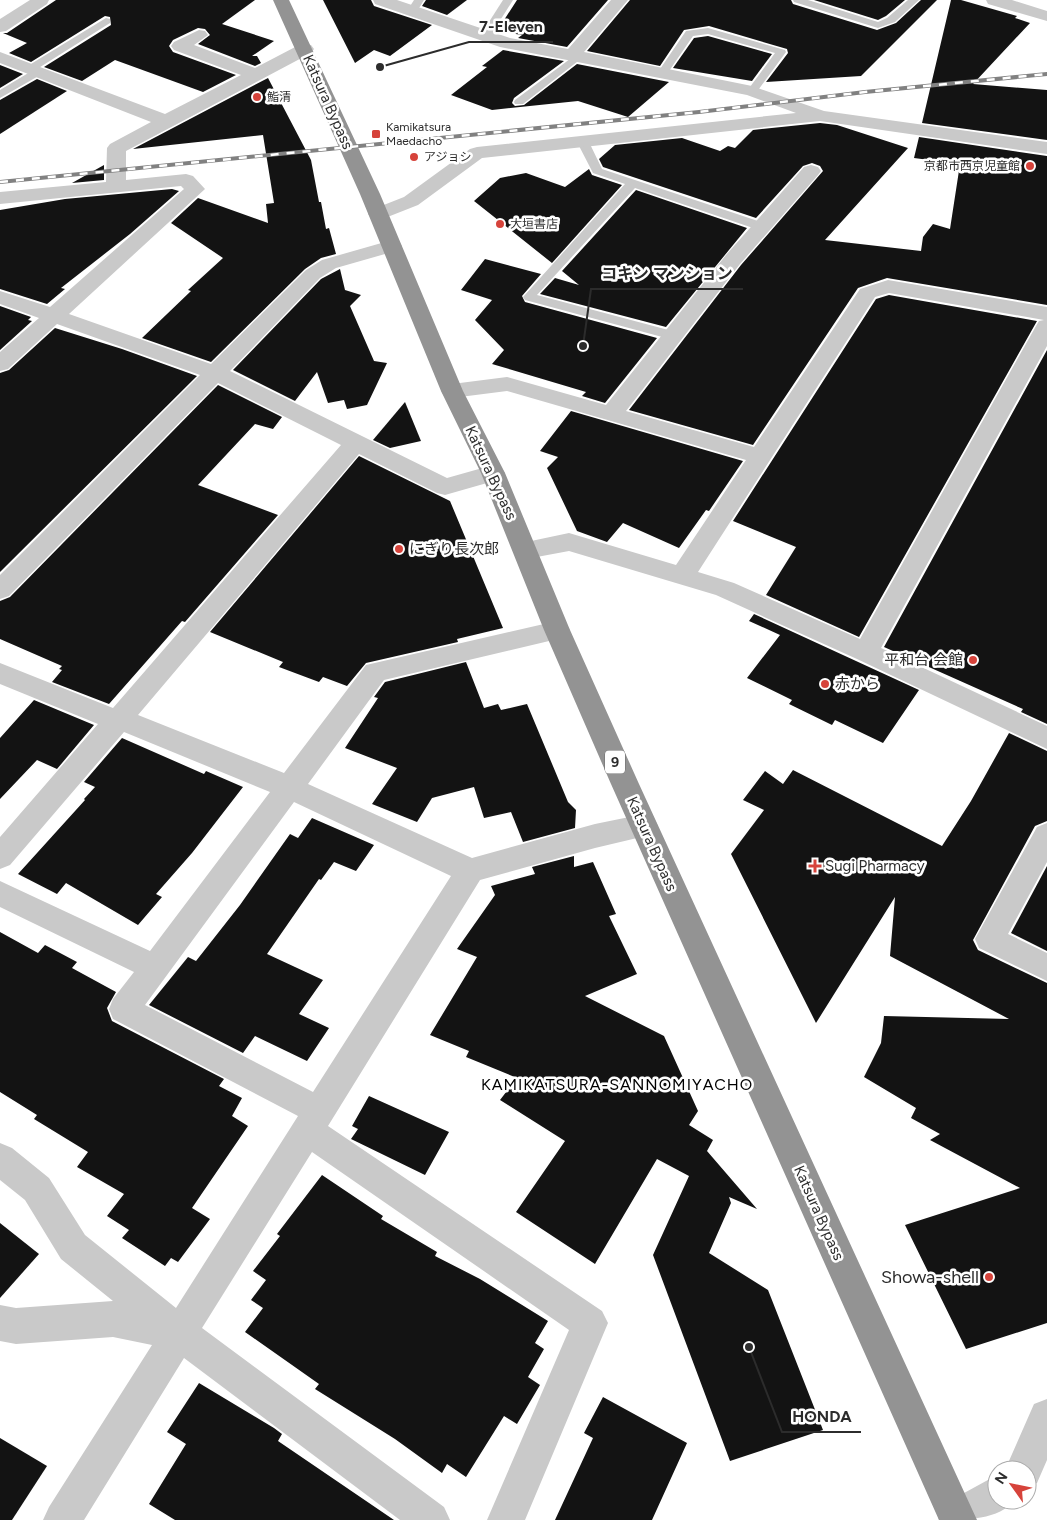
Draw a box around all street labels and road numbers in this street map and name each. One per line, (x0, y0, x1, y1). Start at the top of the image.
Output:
street label: Katsura Bypass (299, 52, 357, 152)
street label: Katsura Bypass (461, 423, 521, 523)
road number: 9 (605, 750, 625, 774)
street label: Katsura Bypass (623, 794, 681, 894)
street label: Katsura Bypass (790, 1163, 848, 1263)

